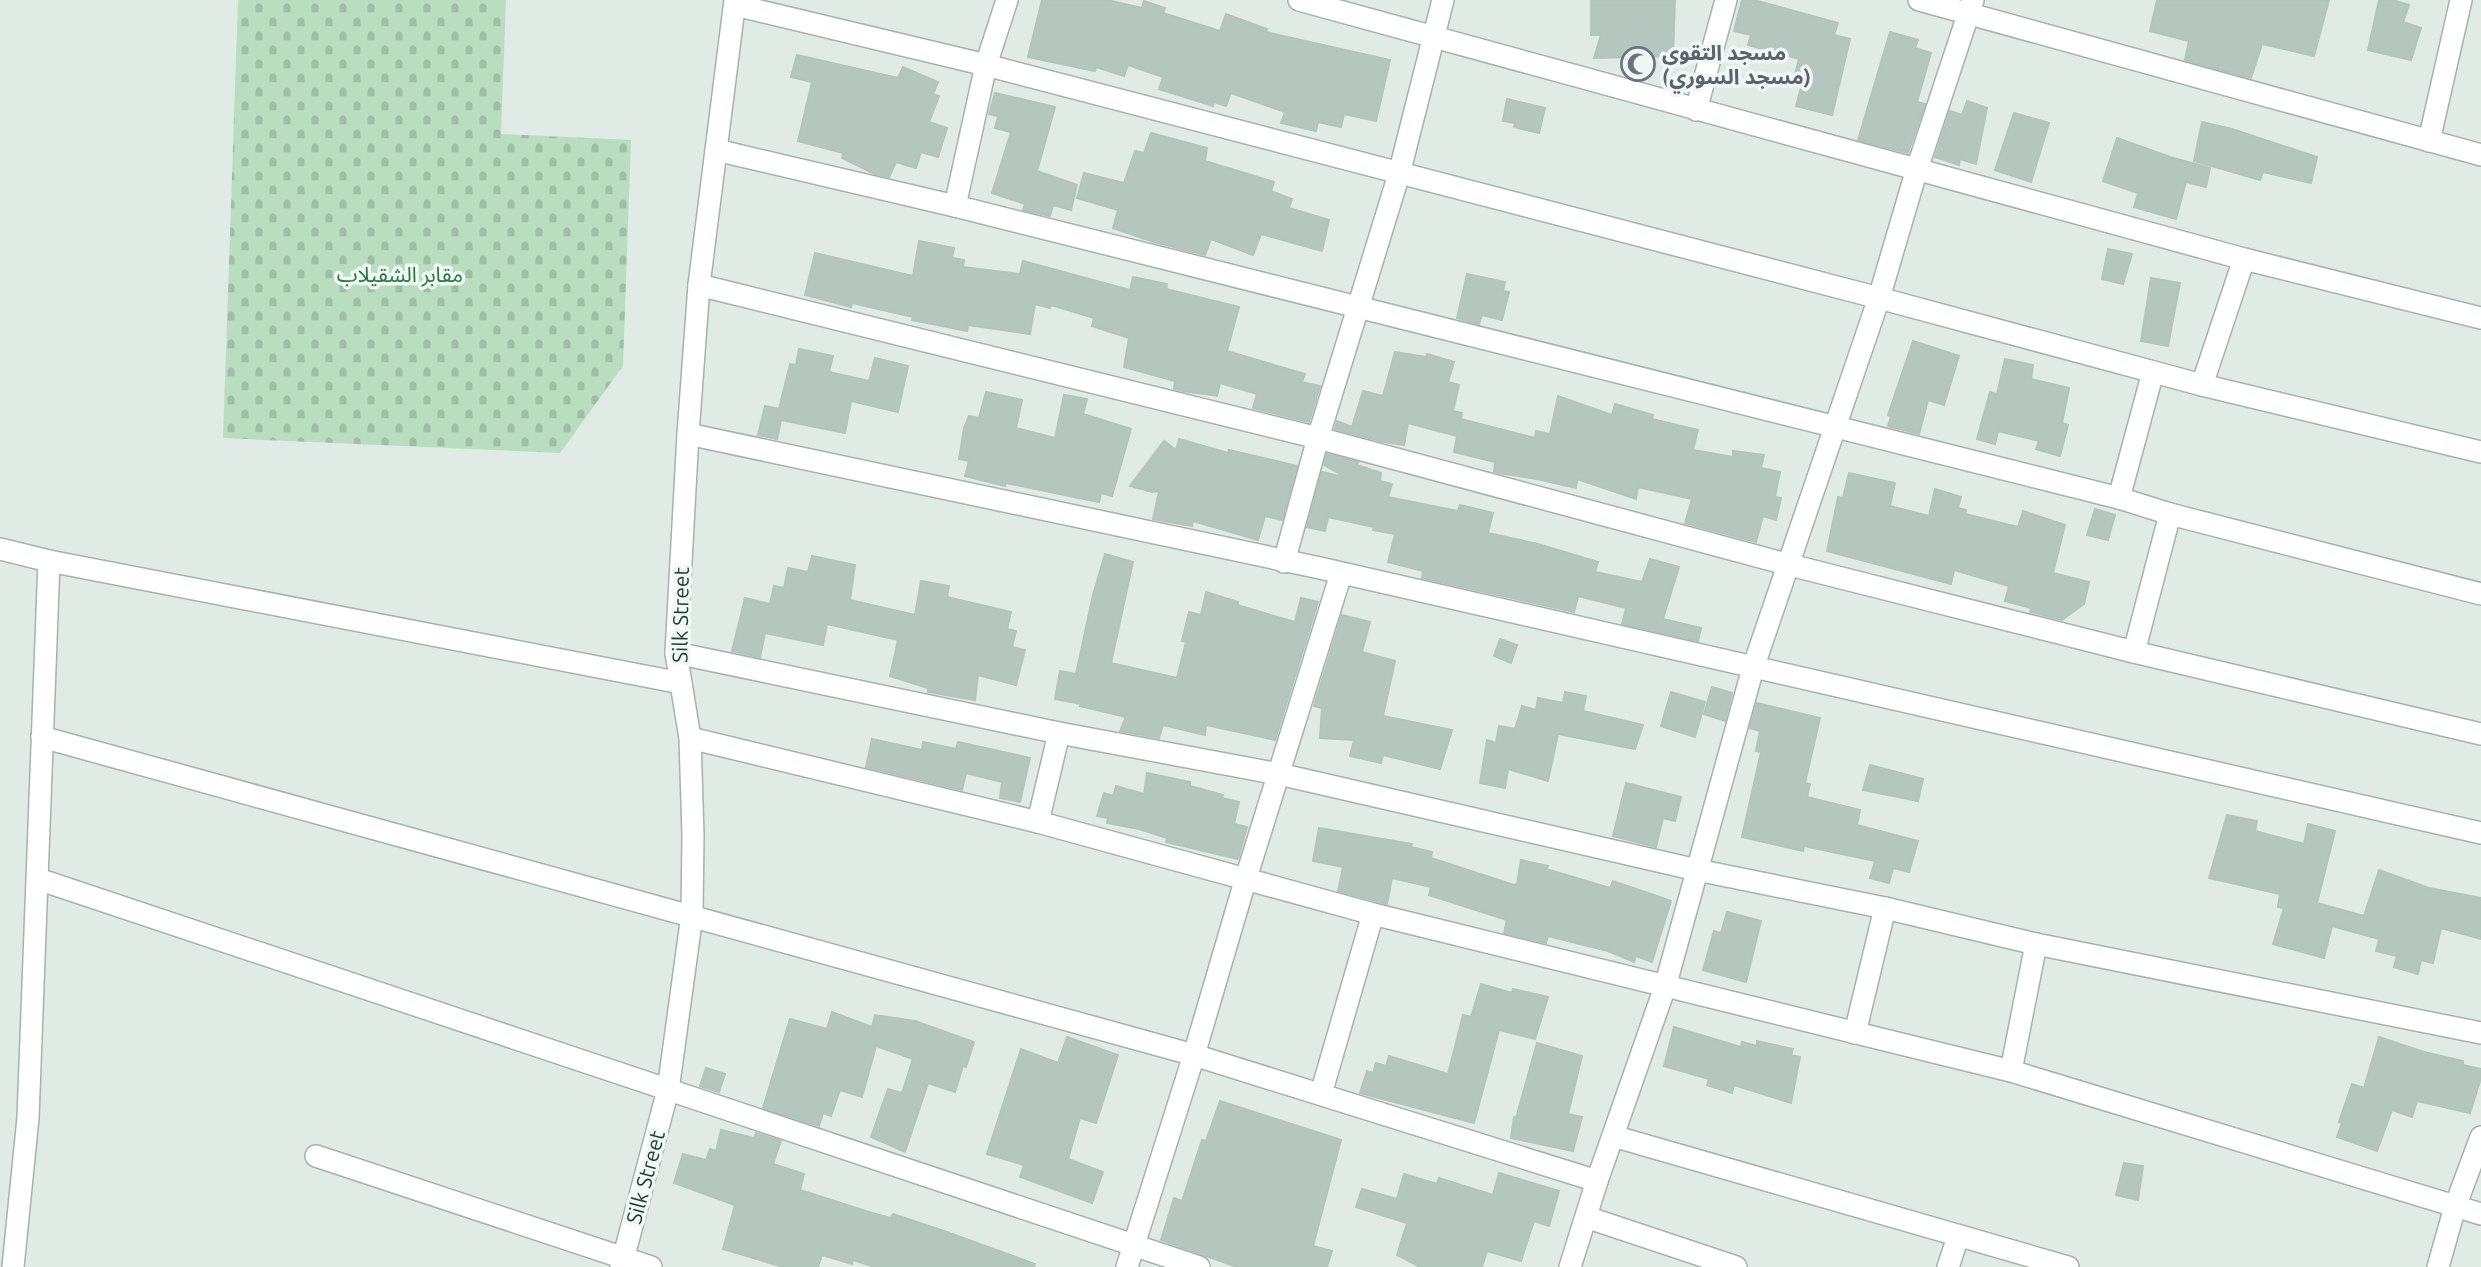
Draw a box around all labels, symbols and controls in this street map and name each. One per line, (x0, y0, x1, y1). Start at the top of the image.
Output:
place label: مسجد التقوى (مسجد السوري) (1662, 40, 1811, 94)
mosque icon: مسجد التقوى (مسجد السوري) (1619, 45, 1657, 83)
park label: مقابر الشقيلاب (337, 262, 463, 287)
street label: Silk Street (667, 567, 693, 663)
street label: Silk Street (621, 1128, 669, 1226)

